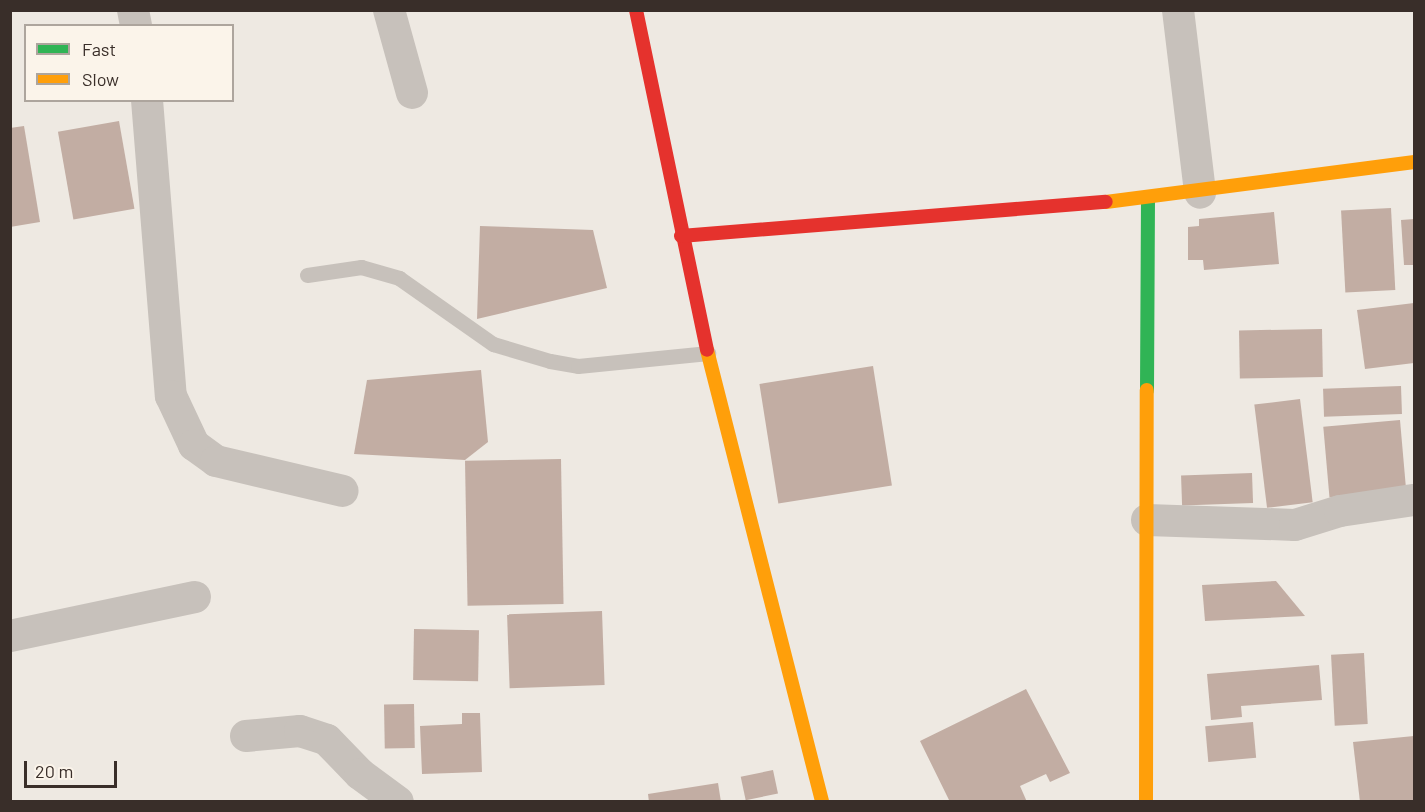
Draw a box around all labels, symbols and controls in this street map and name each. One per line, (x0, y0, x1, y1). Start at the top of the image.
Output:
legend (24, 24, 234, 102)
text: Fast (82, 38, 116, 60)
text: Slow (82, 68, 119, 90)
scale bar (27, 749, 120, 787)
text: 20 m (35, 760, 73, 782)

